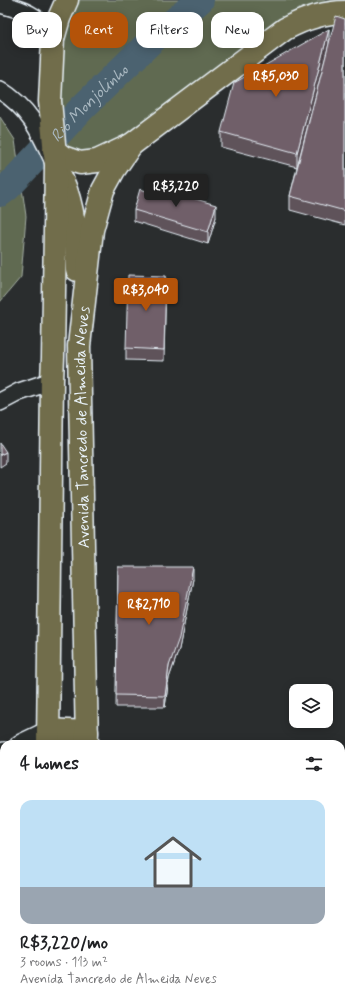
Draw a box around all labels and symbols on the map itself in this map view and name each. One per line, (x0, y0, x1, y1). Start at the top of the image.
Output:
water label: Rio Monjolinho (46, 59, 133, 147)
pin: R$5,030 (239, 64, 313, 98)
pin: R$3,220 (139, 174, 213, 208)
pin: R$3,040 (109, 278, 183, 312)
street label: Avenida Tancredo de Almeida Neves (70, 305, 95, 548)
pin: R$2,710 (112, 592, 186, 626)

